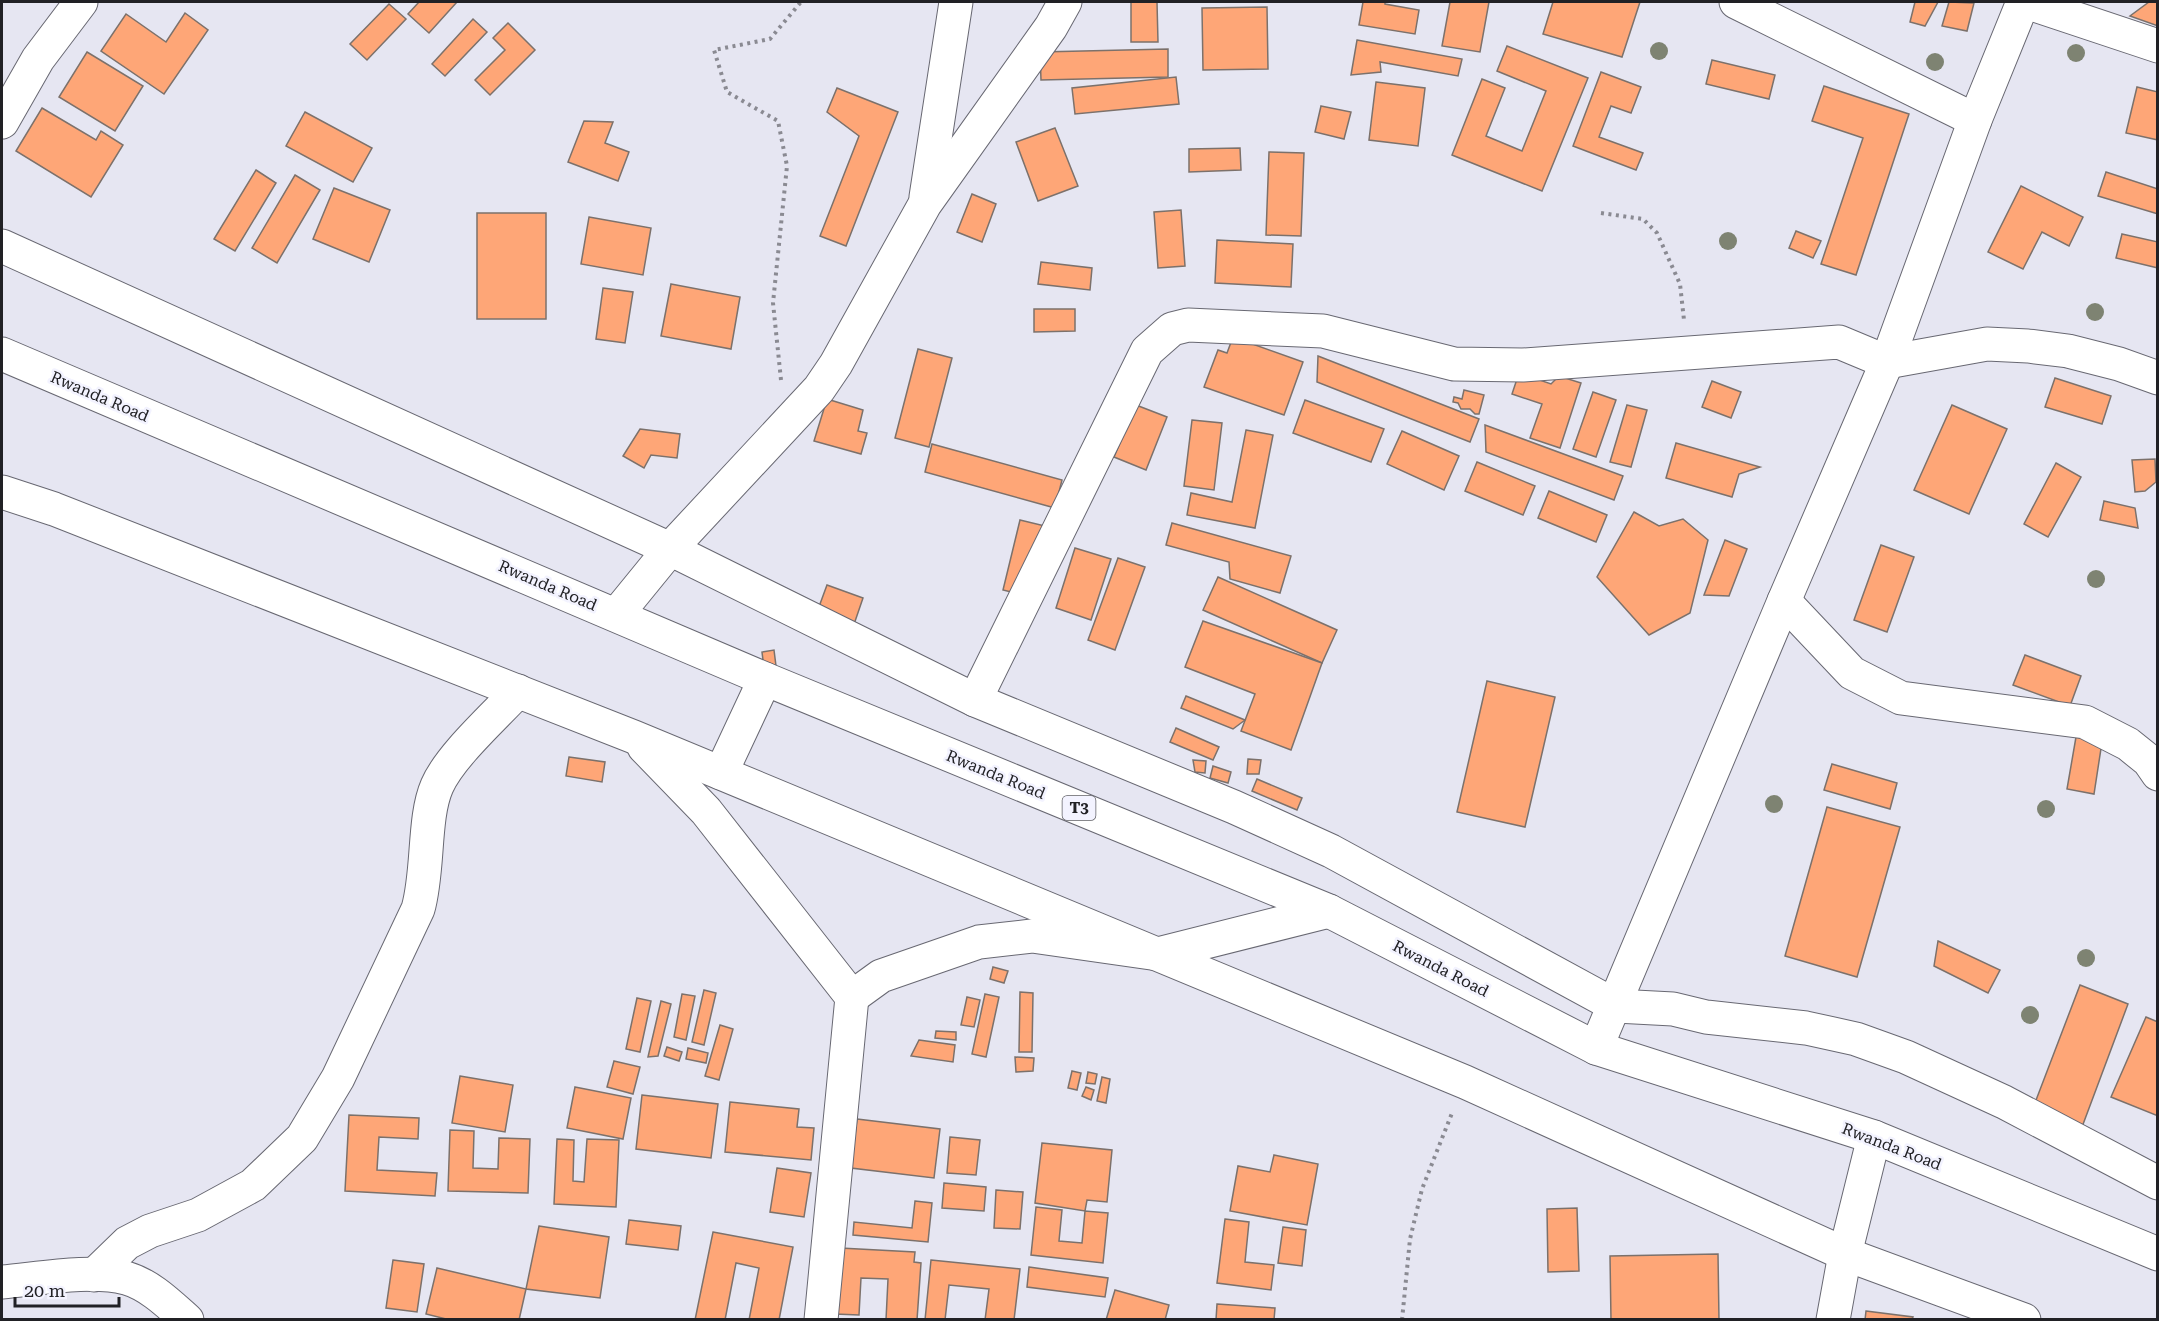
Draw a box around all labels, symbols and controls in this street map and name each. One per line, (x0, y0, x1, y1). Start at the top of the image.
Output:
street label: Rwanda Road (48, 367, 152, 426)
street label: Rwanda Road (496, 556, 600, 615)
street label: Rwanda Road (944, 746, 1048, 803)
road number: T3 (1062, 796, 1096, 820)
street label: Rwanda Road (1390, 936, 1492, 1001)
street label: Rwanda Road (1839, 1119, 1944, 1174)
scale bar (15, 1270, 118, 1308)
text: 20 m (24, 1280, 65, 1301)

